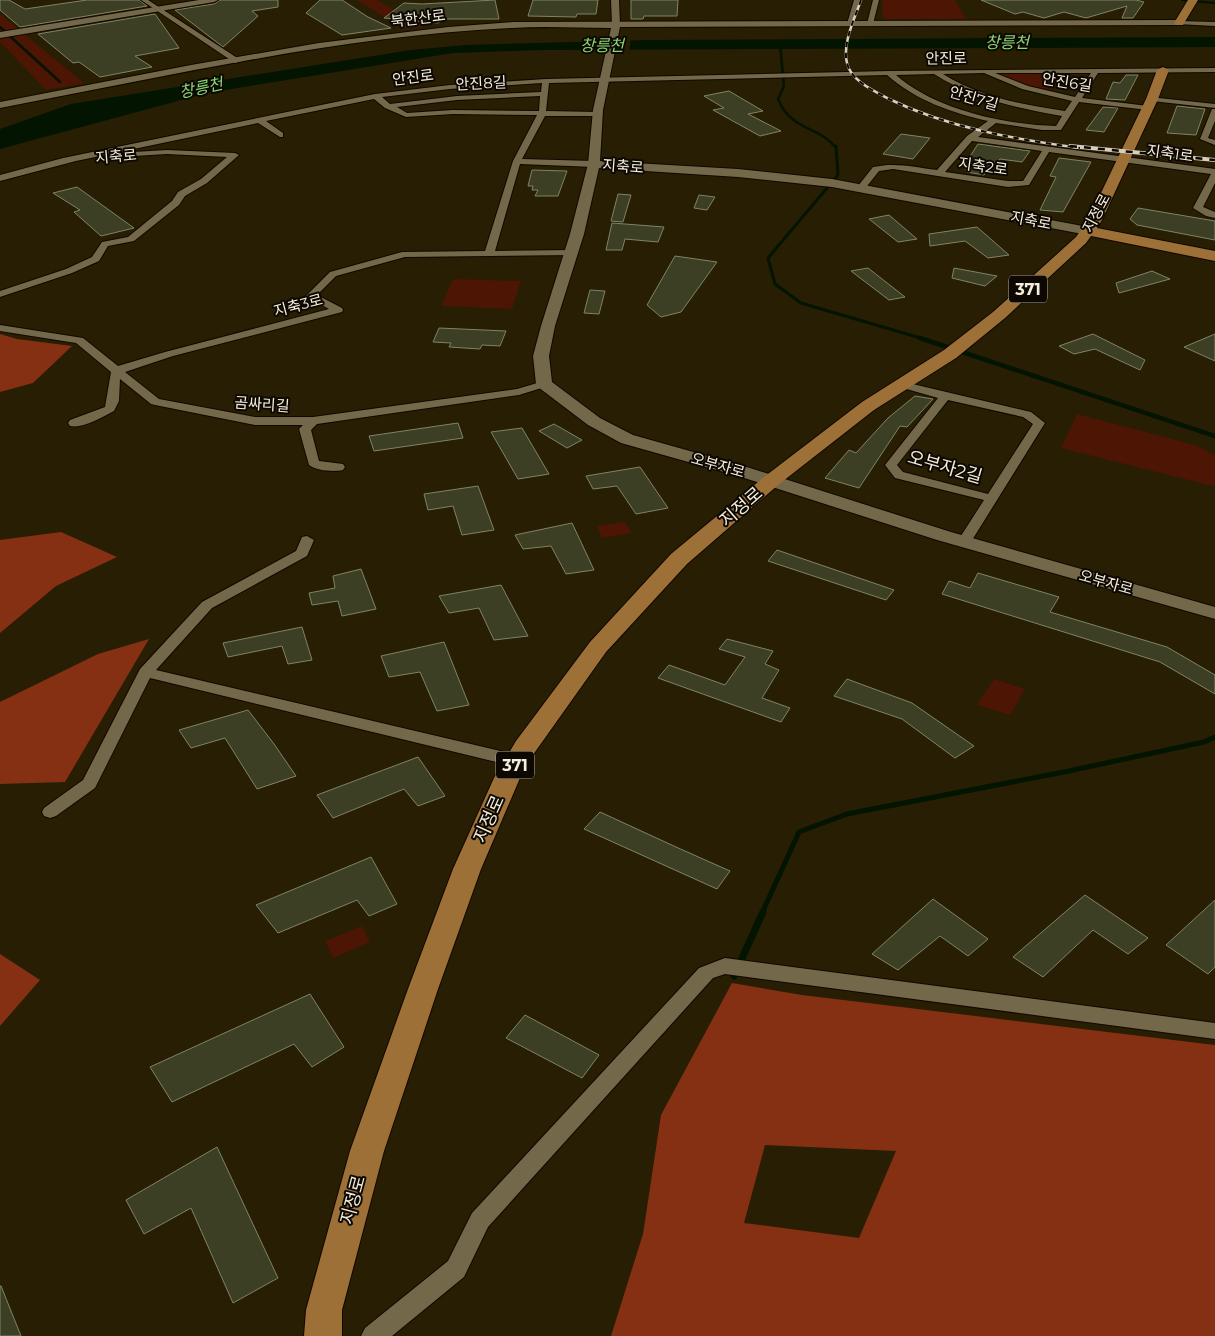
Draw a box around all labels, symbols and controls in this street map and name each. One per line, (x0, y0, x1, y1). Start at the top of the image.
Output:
street label: 북한산로 (389, 5, 447, 31)
water label: 창릉천 (985, 33, 1031, 52)
water label: 창릉천 (580, 36, 626, 55)
street label: 안진로 (925, 48, 967, 68)
street label: 안진로 (391, 65, 435, 89)
street label: 안진6길 (1041, 69, 1093, 95)
street label: 안진8길 (455, 72, 507, 94)
water label: 창릉천 (177, 74, 227, 102)
street label: 안진7길 (947, 82, 1001, 114)
street label: 지축1로 (1145, 140, 1195, 166)
street label: 지축로 (95, 145, 137, 167)
street label: 지축2로 (957, 153, 1009, 179)
street label: 지축로 (602, 155, 644, 177)
street label: 지정로 (1078, 190, 1114, 236)
street label: 지축로 (1009, 207, 1053, 233)
road number: 371 (1009, 276, 1047, 302)
street label: 지축3로 (271, 289, 325, 321)
street label: 곰싸리길 (234, 393, 290, 415)
street label: 오부자2길 (905, 446, 985, 488)
street label: 오부자로 (689, 448, 747, 482)
street label: 지정로 (715, 482, 767, 532)
street label: 오부자로 (1077, 565, 1135, 599)
road number: 371 (496, 752, 534, 778)
street label: 지정로 (469, 792, 509, 846)
street label: 지정로 (336, 1173, 370, 1227)

